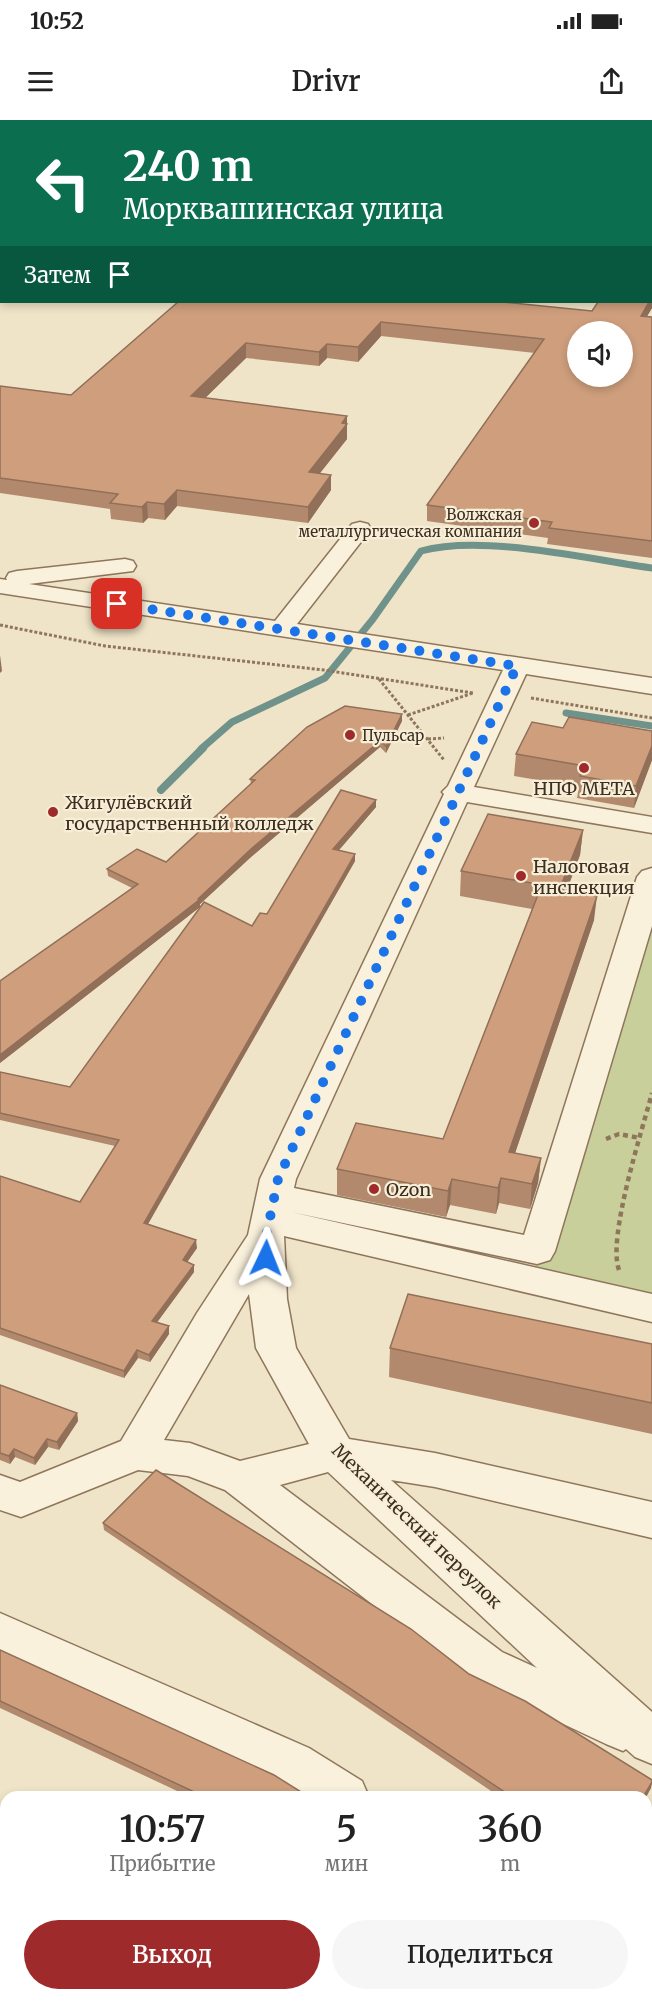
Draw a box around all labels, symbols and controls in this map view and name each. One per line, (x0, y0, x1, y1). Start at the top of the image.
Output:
text: 10:52 (30, 7, 84, 35)
text: Drivr (291, 64, 361, 98)
icon: menu (24, 65, 57, 98)
icon: share (595, 65, 628, 98)
text: 240 m (123, 140, 253, 192)
icon: left (24, 144, 102, 222)
text: Морквашинская улица (123, 192, 443, 226)
icon: arrive (103, 258, 136, 291)
text: Затем (24, 261, 91, 289)
map controls (567, 321, 633, 387)
button: sound (567, 321, 633, 387)
place label: Волжская металлургическая компания (298, 505, 522, 541)
marker: Волжская металлургическая компания (527, 516, 541, 530)
pin (91, 578, 142, 629)
icon: arrive (100, 587, 133, 620)
place label: Пульсар (362, 726, 424, 745)
marker: Пульсар (343, 728, 357, 742)
marker: НПФ МЕТА (577, 761, 591, 775)
place label: НПФ МЕТА (533, 777, 635, 800)
place label: Жигулёвский государственный колледж (65, 791, 314, 835)
marker: Жигулёвский государственный колледж (46, 805, 60, 819)
place label: Налоговая инспекция (533, 855, 635, 899)
marker: Налоговая инспекция (514, 869, 528, 883)
place label: Ozon (386, 1178, 431, 1201)
marker: Ozon (367, 1182, 381, 1196)
position arrow (234, 1226, 298, 1290)
street label: Механический переулок (327, 1439, 507, 1614)
text: 10:57 (119, 1807, 205, 1852)
text: 5 (336, 1807, 357, 1852)
text: 360 (477, 1807, 543, 1852)
text: Прибытие (109, 1851, 215, 1876)
text: мин (325, 1851, 368, 1876)
text: m (500, 1851, 520, 1876)
button: Выход (24, 1920, 320, 1989)
button: Поделиться (332, 1920, 628, 1989)

